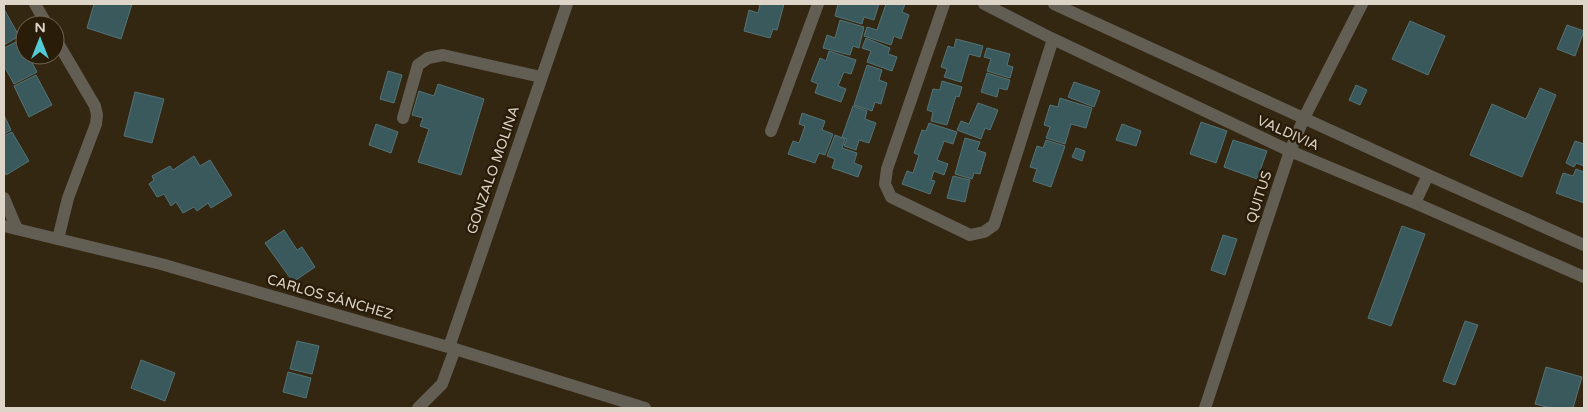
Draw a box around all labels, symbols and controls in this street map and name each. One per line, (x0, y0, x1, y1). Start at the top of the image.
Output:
north arrow (15, 15, 65, 65)
text: N (34, 19, 46, 36)
street label: GONZALO MOLINA (463, 104, 523, 236)
street label: VALDIVIA (1254, 112, 1322, 154)
street label: QUITUS (1243, 168, 1276, 225)
street label: CARLOS SÁNCHEZ (265, 271, 395, 323)

